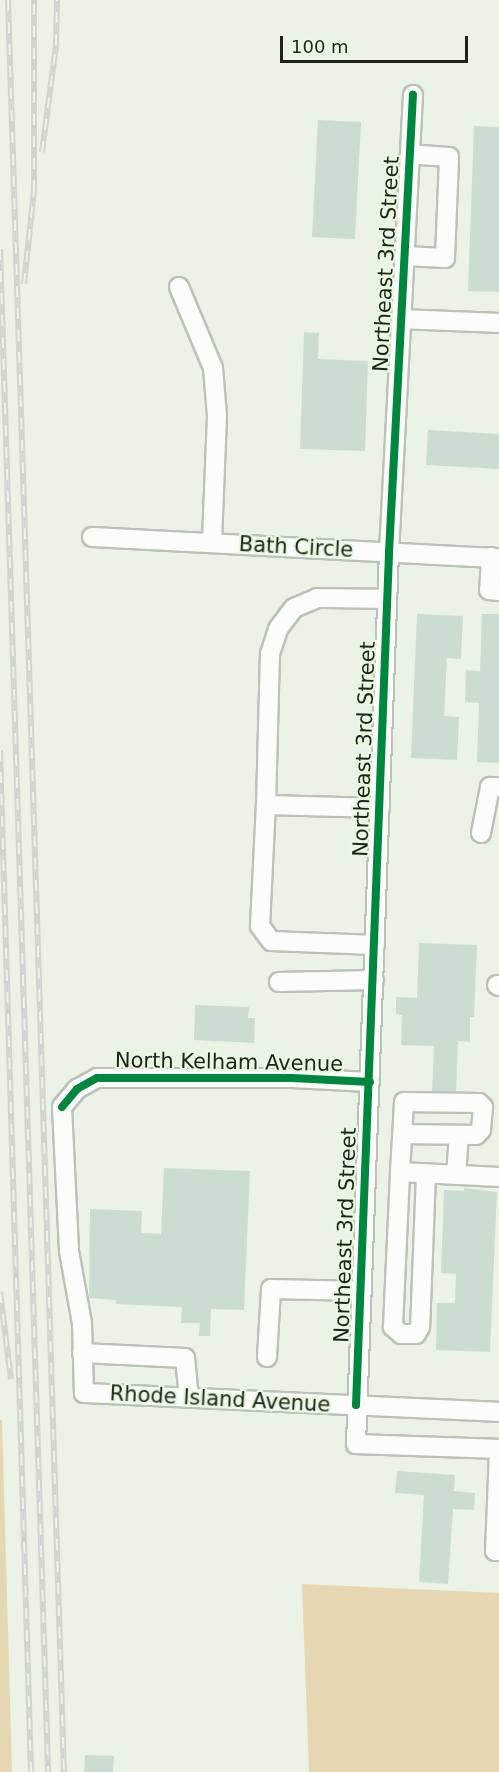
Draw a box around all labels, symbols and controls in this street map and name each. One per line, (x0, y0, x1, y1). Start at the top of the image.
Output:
scale bar (283, 24, 470, 62)
text: 100 m (291, 36, 349, 57)
street label: Northeast 3rd Street (368, 156, 404, 372)
street label: Bath Circle (238, 531, 354, 563)
street label: Northeast 3rd Street (348, 641, 380, 857)
street label: North Kelham Avenue (115, 1047, 343, 1077)
street label: Northeast 3rd Street (329, 1127, 361, 1343)
street label: Rhode Island Avenue (109, 1381, 331, 1417)

